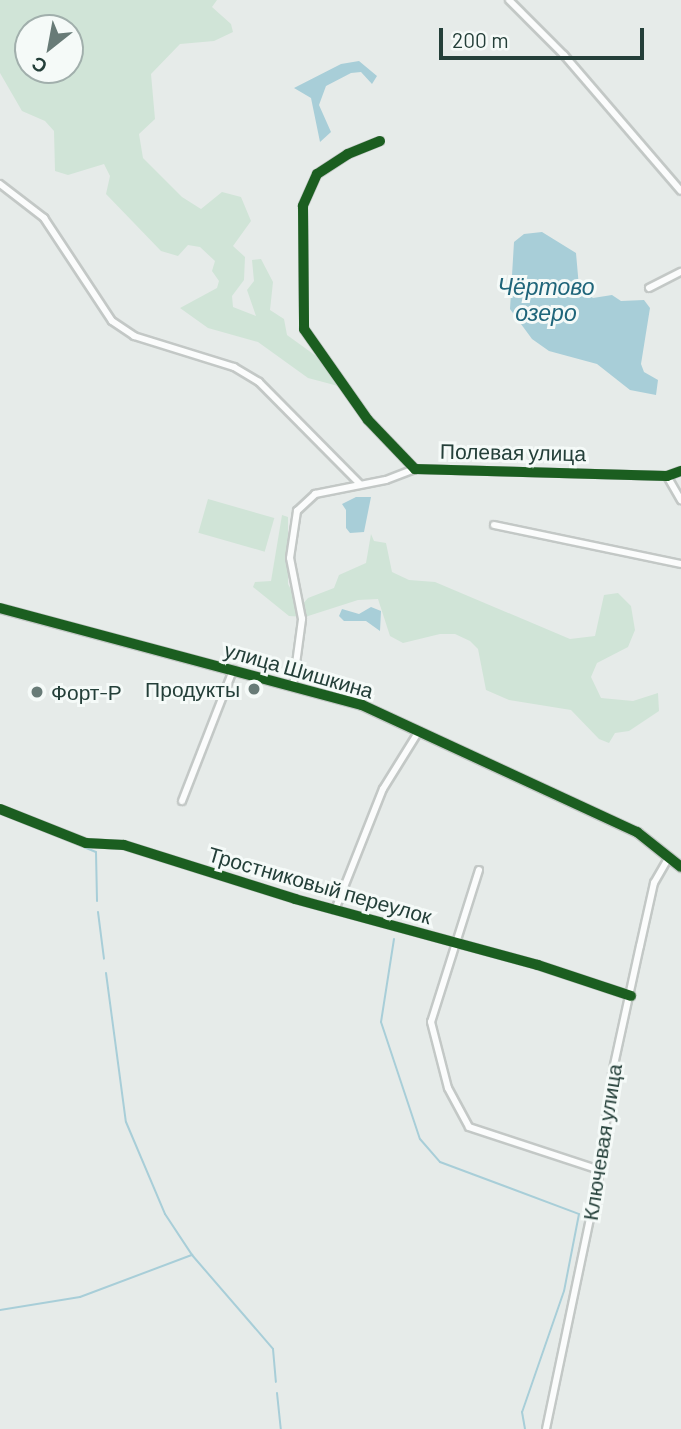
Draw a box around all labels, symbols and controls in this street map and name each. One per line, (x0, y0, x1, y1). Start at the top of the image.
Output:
north arrow (14, 14, 84, 84)
scale bar (443, 14, 648, 58)
text: 200 m (452, 27, 509, 52)
text: С (27, 52, 51, 79)
water label: Чёртово озеро (497, 272, 595, 326)
street label: Полевая улица (440, 438, 586, 466)
street label: улица Шишкина (222, 637, 376, 703)
place label: Продукты (145, 676, 240, 702)
place label: Форт-Р (51, 679, 122, 705)
marker: Продукты (246, 681, 262, 697)
marker: Форт-Р (29, 684, 45, 700)
street label: Тростниковый переулок (205, 841, 435, 929)
street label: Ключевая улица (577, 1062, 627, 1222)

